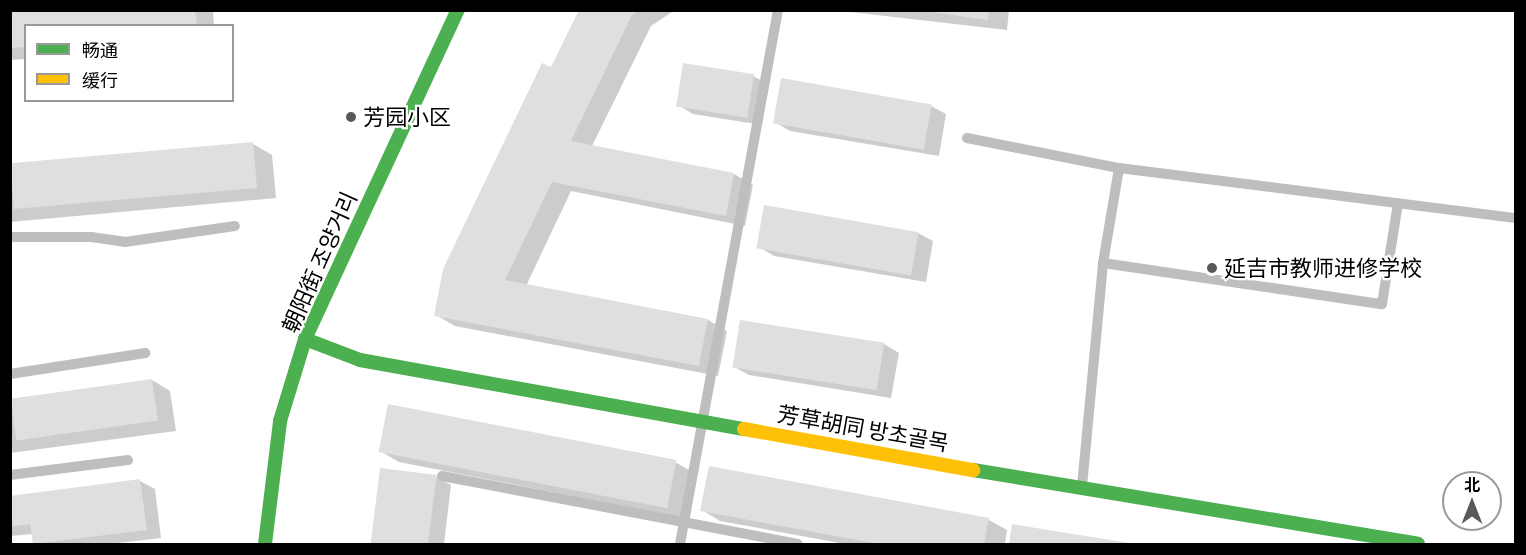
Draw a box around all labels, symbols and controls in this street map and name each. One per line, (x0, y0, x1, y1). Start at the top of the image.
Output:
legend (24, 24, 234, 102)
text: 畅通 (82, 39, 118, 61)
text: 缓行 (82, 69, 118, 91)
place label: 芳园小区 (363, 104, 451, 130)
marker: 芳园小区 (344, 110, 358, 124)
street label: 朝阳街 조양거리 (276, 188, 362, 336)
place label: 延吉市教师进修学校 (1224, 255, 1422, 281)
marker: 延吉市教师进修学校 (1205, 261, 1219, 275)
street label: 芳草胡同 방초골목 (775, 400, 951, 456)
north arrow (1442, 471, 1502, 531)
text: 北 (1464, 475, 1480, 494)

